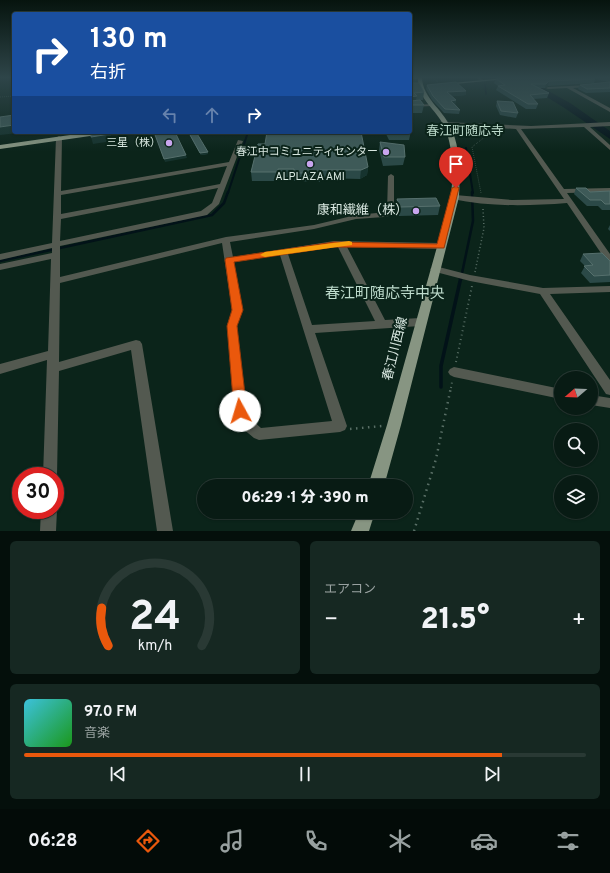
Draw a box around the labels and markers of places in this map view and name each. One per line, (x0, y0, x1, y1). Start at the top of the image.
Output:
place label: 三星（株） (106, 136, 161, 150)
marker: 三星（株） (164, 138, 174, 148)
place label: 春江中コミュニティセンター (236, 145, 378, 159)
marker: 春江中コミュニティセンター (381, 147, 391, 157)
pin (439, 147, 473, 188)
marker: ALPLAZA AMI (305, 159, 315, 169)
place label: ALPLAZA AMI (275, 170, 345, 184)
place label: 康和繊維（株） (317, 202, 408, 219)
marker: 康和繊維（株） (411, 206, 421, 216)

